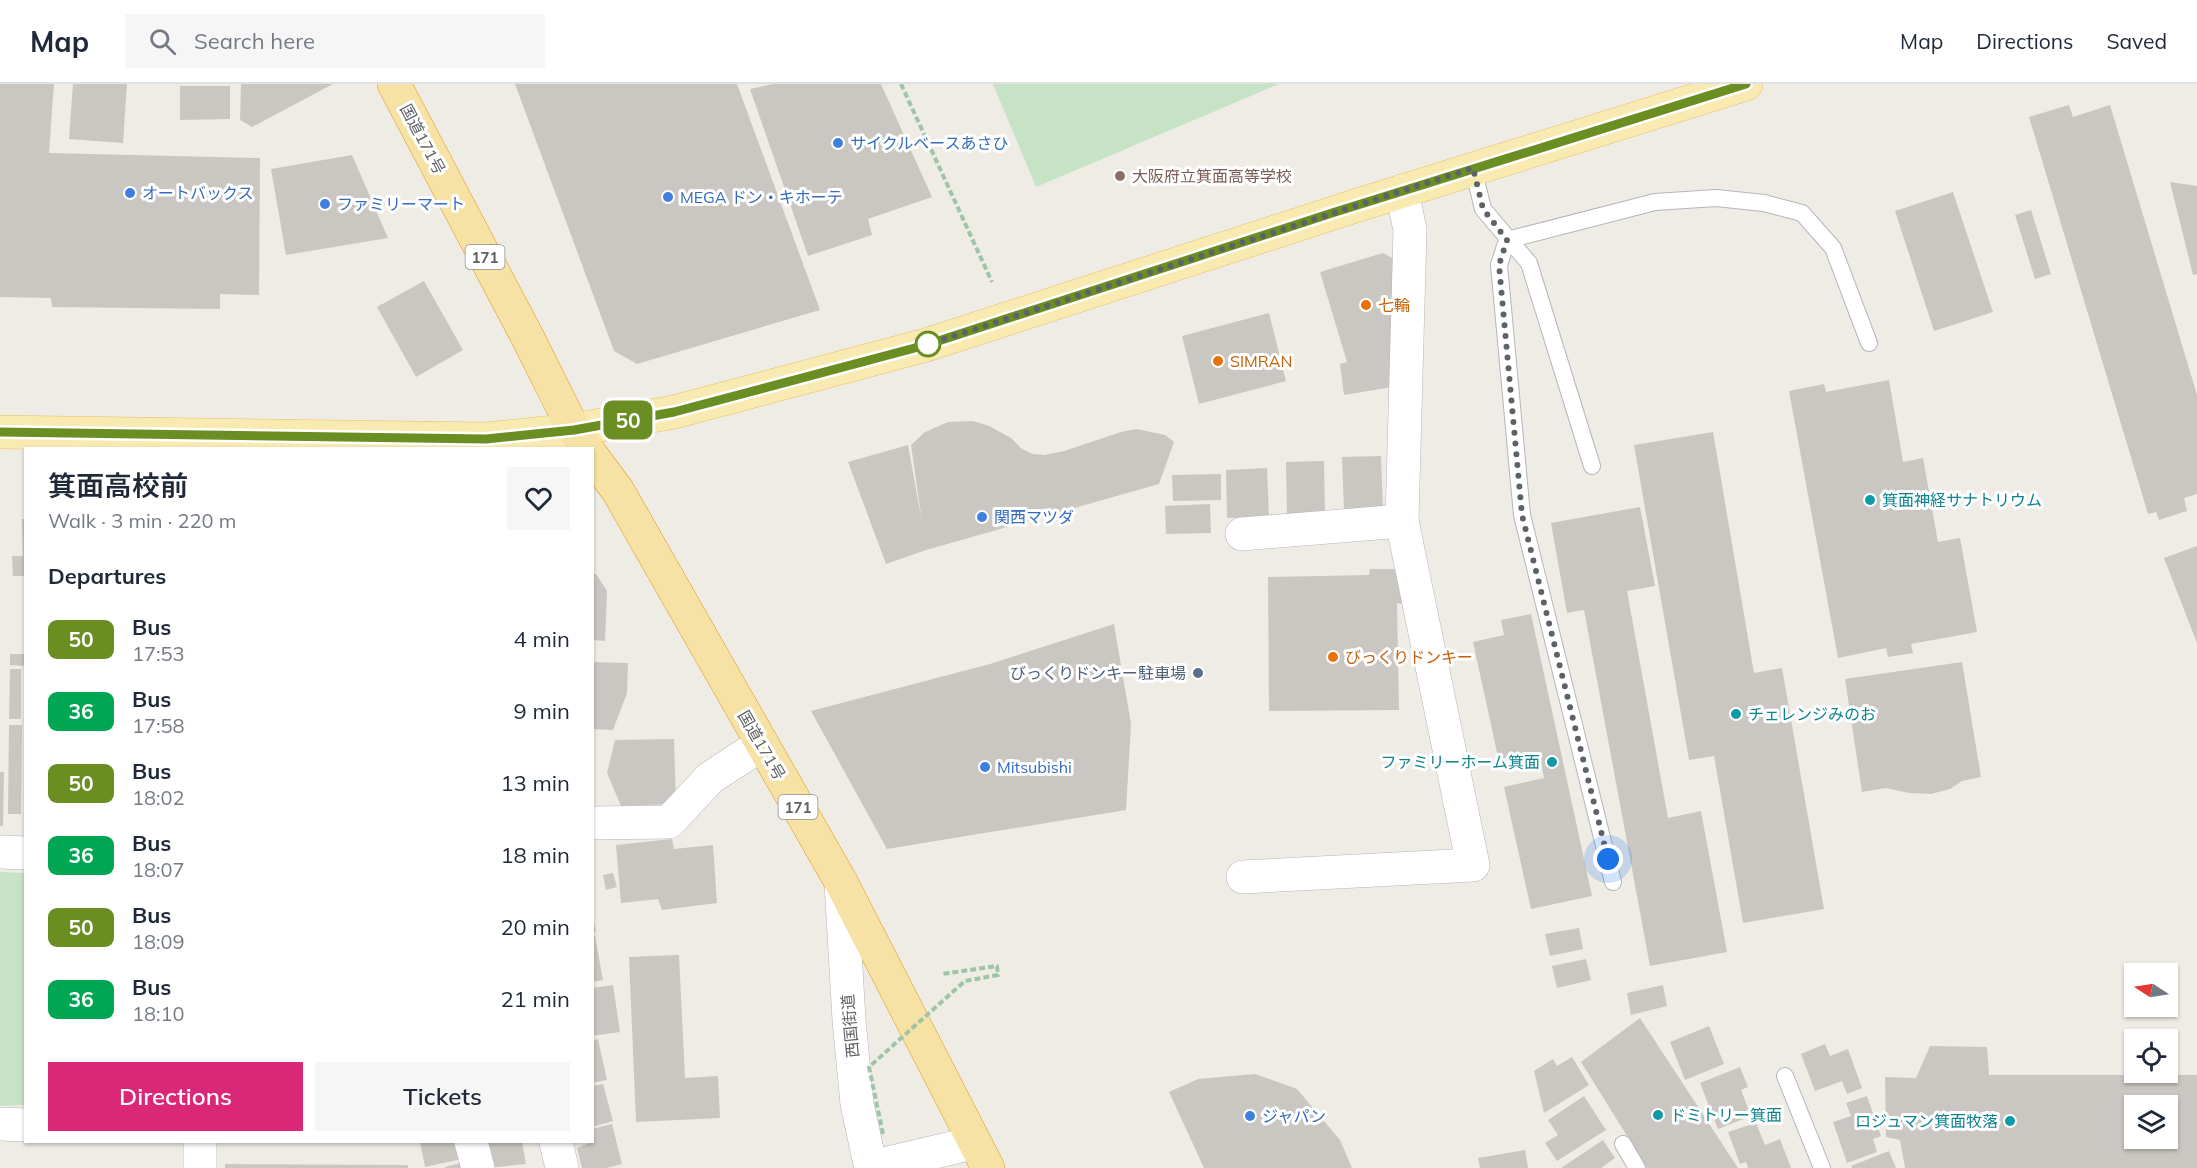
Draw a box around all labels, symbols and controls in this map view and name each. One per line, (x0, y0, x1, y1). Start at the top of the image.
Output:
search box (125, 14, 545, 68)
text: Map (30, 24, 89, 59)
icon: search (146, 25, 179, 58)
text: Search here (194, 27, 315, 55)
text: Map (1900, 28, 1943, 54)
text: Directions (1976, 28, 2073, 54)
text: Saved (2106, 28, 2167, 54)
street label: 国道171号 (396, 100, 450, 178)
place label: サイクルベースあさひ (850, 133, 1008, 153)
marker: サイクルベースあさひ (831, 136, 845, 150)
place label: 大阪府立箕面高等学校 (1132, 166, 1292, 186)
marker: 大阪府立箕面高等学校 (1113, 169, 1127, 183)
place label: オートバックス (142, 183, 254, 203)
marker: オートバックス (123, 186, 137, 200)
place label: MEGA ドン・キホーテ (680, 187, 843, 207)
marker: MEGA ドン・キホーテ (661, 190, 675, 204)
place label: ファミリーマート (337, 194, 465, 214)
marker: ファミリーマート (318, 197, 332, 211)
road number: 171 (466, 245, 504, 269)
place label: 七輪 (1378, 295, 1410, 315)
marker: 七輪 (1359, 298, 1373, 312)
unlabelled marker (915, 331, 941, 357)
place label: SIMRAN (1230, 351, 1292, 371)
marker: SIMRAN (1211, 354, 1225, 368)
line badge: 50 (601, 400, 655, 440)
text: 50 (615, 407, 641, 433)
button: heart (507, 467, 570, 530)
text: 箕面高校前 (48, 468, 188, 503)
place label: 箕面神経サナトリウム (1882, 490, 2042, 510)
marker: 箕面神経サナトリウム (1863, 493, 1877, 507)
place label: 関西マツダ (994, 507, 1074, 527)
text: Walk · 3 min · 220 m (48, 508, 236, 533)
marker: 関西マツダ (975, 510, 989, 524)
text: Departures (48, 562, 166, 590)
text: Bus (132, 613, 171, 641)
text: 4 min (514, 625, 570, 653)
text: 50 (68, 626, 94, 652)
text: 17:53 (132, 641, 185, 666)
place label: びっくりドンキー (1345, 647, 1473, 667)
marker: びっくりドンキー (1326, 650, 1340, 664)
place label: びっくりドンキー駐車場 (1010, 663, 1186, 683)
marker: びっくりドンキー駐車場 (1191, 666, 1205, 680)
text: Bus (132, 685, 171, 713)
text: 9 min (514, 697, 570, 725)
text: 36 (68, 698, 94, 724)
place label: チェレンジみのお (1748, 704, 1876, 724)
street label: 国道171号 (734, 707, 790, 783)
marker: チェレンジみのお (1729, 707, 1743, 721)
text: 17:58 (132, 713, 185, 738)
place label: ファミリーホーム箕面 (1380, 752, 1540, 772)
marker: ファミリーホーム箕面 (1545, 755, 1559, 769)
text: Bus (132, 757, 171, 785)
place label: Mitsubishi (997, 757, 1072, 777)
marker: Mitsubishi (978, 760, 992, 774)
text: 13 min (500, 769, 570, 797)
text: 50 (68, 770, 94, 796)
text: 18:02 (132, 785, 185, 810)
road number: 171 (778, 795, 818, 819)
text: Bus (132, 829, 171, 857)
text: 18 min (500, 841, 570, 869)
text: 36 (68, 842, 94, 868)
your location (1593, 844, 1623, 874)
text: 18:07 (132, 857, 185, 882)
text: Bus (132, 901, 171, 929)
text: 20 min (500, 913, 570, 941)
text: 50 (68, 914, 94, 940)
text: 18:09 (132, 929, 185, 954)
north arrow (2124, 963, 2178, 1017)
map controls (2124, 963, 2178, 1149)
text: Bus (132, 973, 171, 1001)
text: 21 min (500, 985, 570, 1013)
text: 36 (68, 986, 94, 1012)
street label: 西国街道 (837, 993, 863, 1059)
text: 18:10 (132, 1001, 185, 1026)
button: locate (2124, 1029, 2178, 1083)
button: Directions (48, 1062, 303, 1131)
button: Tickets (315, 1062, 570, 1131)
button: layers (2124, 1095, 2178, 1149)
place label: ドミトリー箕面 (1670, 1105, 1782, 1125)
place label: ジャパン (1262, 1106, 1326, 1126)
marker: ドミトリー箕面 (1651, 1108, 1665, 1122)
marker: ジャパン (1243, 1109, 1257, 1123)
place label: ロジュマン箕面牧落 (1855, 1111, 1998, 1131)
marker: ロジュマン箕面牧落 (2003, 1114, 2017, 1128)

